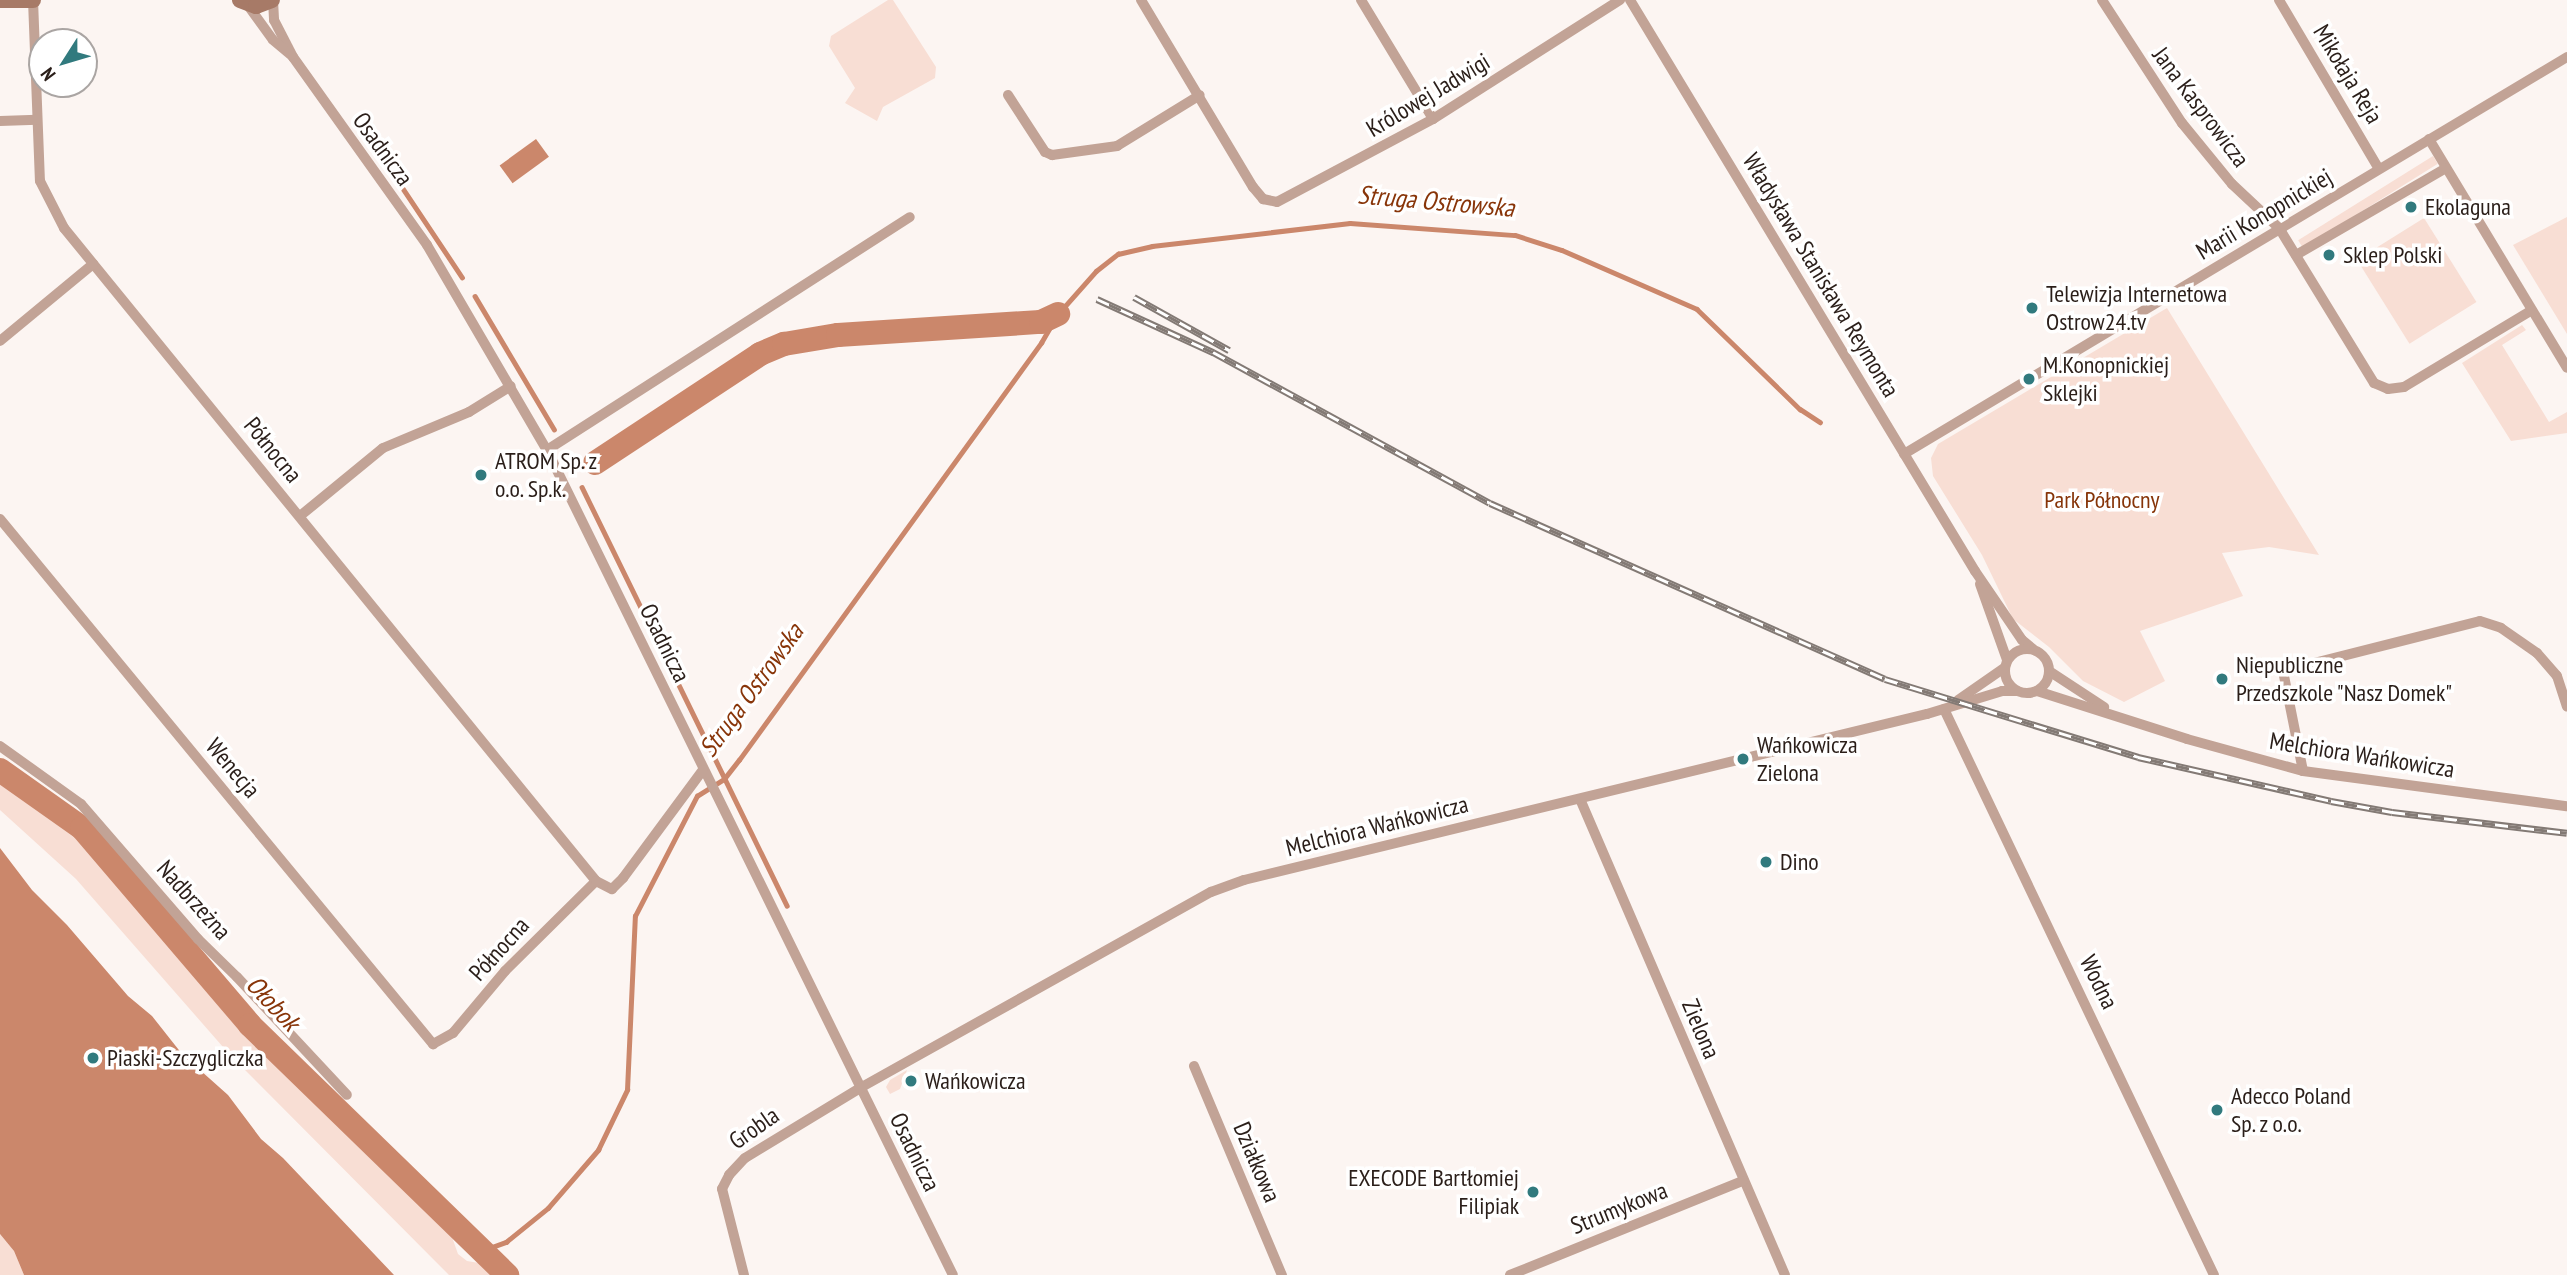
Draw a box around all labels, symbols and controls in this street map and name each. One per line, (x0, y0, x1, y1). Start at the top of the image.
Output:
street label: Mikołaja Reja (2307, 19, 2389, 129)
north arrow (28, 28, 98, 98)
street label: Jana Kasprowicza (2147, 41, 2255, 173)
street label: Królowej Jadwigi (1361, 47, 1495, 143)
text: N (35, 63, 61, 86)
street label: Osadnicza (347, 107, 419, 191)
street label: Władysława Stanisława Reymonta (1737, 148, 1905, 402)
street label: Marii Konopnickiej (2191, 162, 2337, 266)
water label: Struga Ostrowska (1357, 179, 1515, 223)
place label: Ekolaguna (2425, 193, 2511, 221)
marker: Ekolaguna (2403, 199, 2419, 215)
place label: Sklep Polski (2343, 241, 2442, 269)
marker: Sklep Polski (2321, 247, 2337, 263)
place label: Telewizja Internetowa Ostrow24.tv (2046, 280, 2227, 336)
marker: Telewizja Internetowa Ostrow24.tv (2024, 300, 2040, 316)
place label: M.Konopnickiej Sklejki (2043, 351, 2169, 407)
marker: M.Konopnickiej Sklejki (2021, 371, 2037, 387)
street label: Północna (238, 412, 308, 488)
place label: ATROM Sp. z o.o. Sp.k. (495, 447, 599, 503)
marker: ATROM Sp. z o.o. Sp.k. (473, 467, 489, 483)
park label: Park Północny (2044, 486, 2160, 514)
street label: Osadnicza (634, 599, 696, 687)
water label: Struga Ostrowska (692, 617, 810, 763)
place label: Niepubliczne Przedszkole "Nasz Domek" (2236, 651, 2454, 707)
marker: Niepubliczne Przedszkole "Nasz Domek" (2214, 671, 2230, 687)
street label: Melchiora Wańkowicza (2267, 726, 2457, 784)
place label: Wańkowicza Zielona (1757, 731, 1858, 787)
street label: Wenecja (200, 732, 266, 804)
marker: Wańkowicza Zielona (1735, 751, 1751, 767)
street label: Melchiora Wańkowicza (1283, 789, 1471, 863)
place label: Dino (1780, 848, 1819, 876)
street label: Nadbrzeżna (151, 854, 237, 946)
marker: Dino (1758, 854, 1774, 870)
street label: Północna (463, 911, 535, 987)
street label: Wodna (2074, 950, 2124, 1014)
water label: Ołobok (240, 969, 306, 1037)
street label: Zielona (1676, 995, 1726, 1063)
place label: Piaski-Szczygliczka (107, 1044, 264, 1072)
marker: Piaski-Szczygliczka (85, 1050, 101, 1066)
place label: Wańkowicza (925, 1067, 1026, 1095)
marker: Wańkowicza (903, 1073, 919, 1089)
place label: Adecco Poland Sp. z o.o. (2231, 1082, 2351, 1138)
street label: Grobla (723, 1101, 785, 1155)
marker: Adecco Poland Sp. z o.o. (2209, 1102, 2225, 1118)
street label: Osadnicza (884, 1108, 946, 1196)
street label: Działkowa (1227, 1118, 1287, 1206)
place label: EXECODE Bartłomiej Filipiak (1348, 1164, 1519, 1220)
street label: Strumykowa (1567, 1176, 1671, 1240)
marker: EXECODE Bartłomiej Filipiak (1525, 1184, 1541, 1200)

